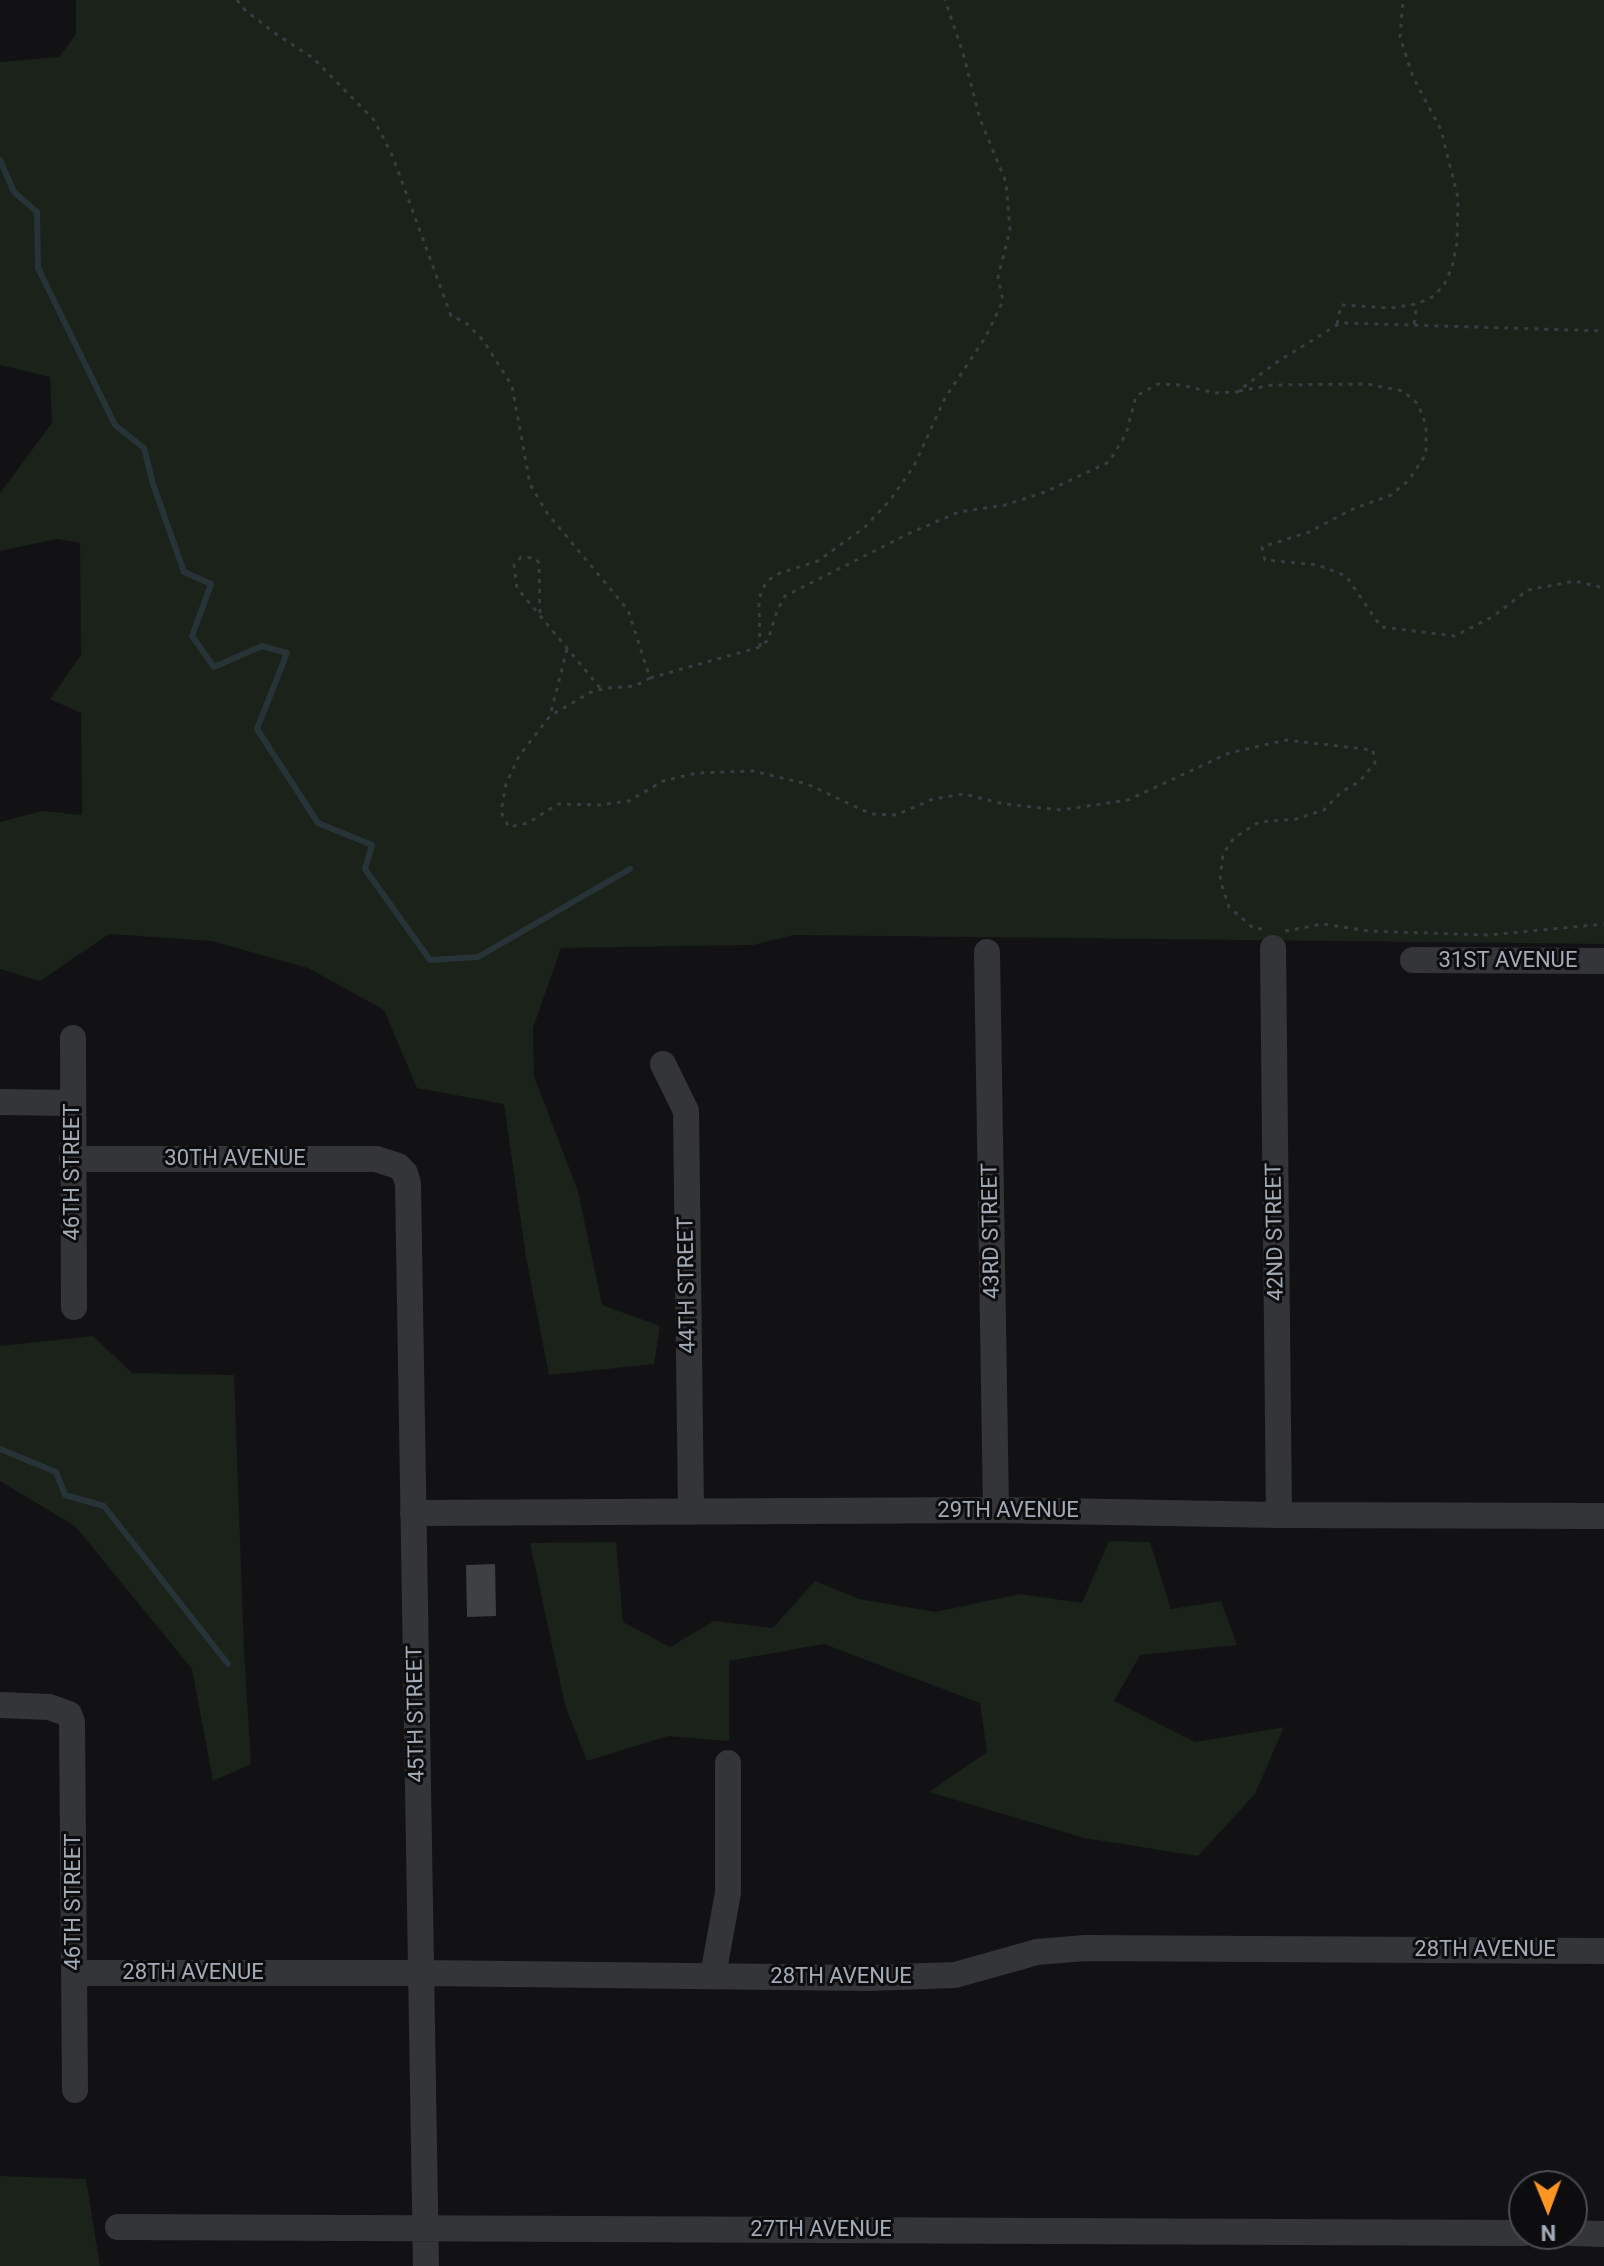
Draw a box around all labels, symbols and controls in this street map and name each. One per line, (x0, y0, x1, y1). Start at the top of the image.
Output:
street label: 31ST AVENUE (1439, 948, 1577, 974)
street label: 46TH STREET (60, 1103, 86, 1241)
street label: 30TH AVENUE (164, 1146, 306, 1172)
street label: 43RD STREET (978, 1163, 1006, 1299)
street label: 42ND STREET (1262, 1163, 1290, 1301)
street label: 44TH STREET (674, 1216, 702, 1354)
street label: 29TH AVENUE (937, 1498, 1079, 1524)
street label: 45TH STREET (403, 1645, 431, 1783)
street label: 46TH STREET (61, 1833, 87, 1971)
street label: 28TH AVENUE (1414, 1937, 1556, 1963)
street label: 28TH AVENUE (122, 1960, 264, 1986)
street label: 28TH AVENUE (770, 1964, 912, 1990)
north arrow (1508, 2170, 1588, 2250)
street label: 27TH AVENUE (750, 2217, 892, 2243)
text: N (1540, 2220, 1556, 2245)

